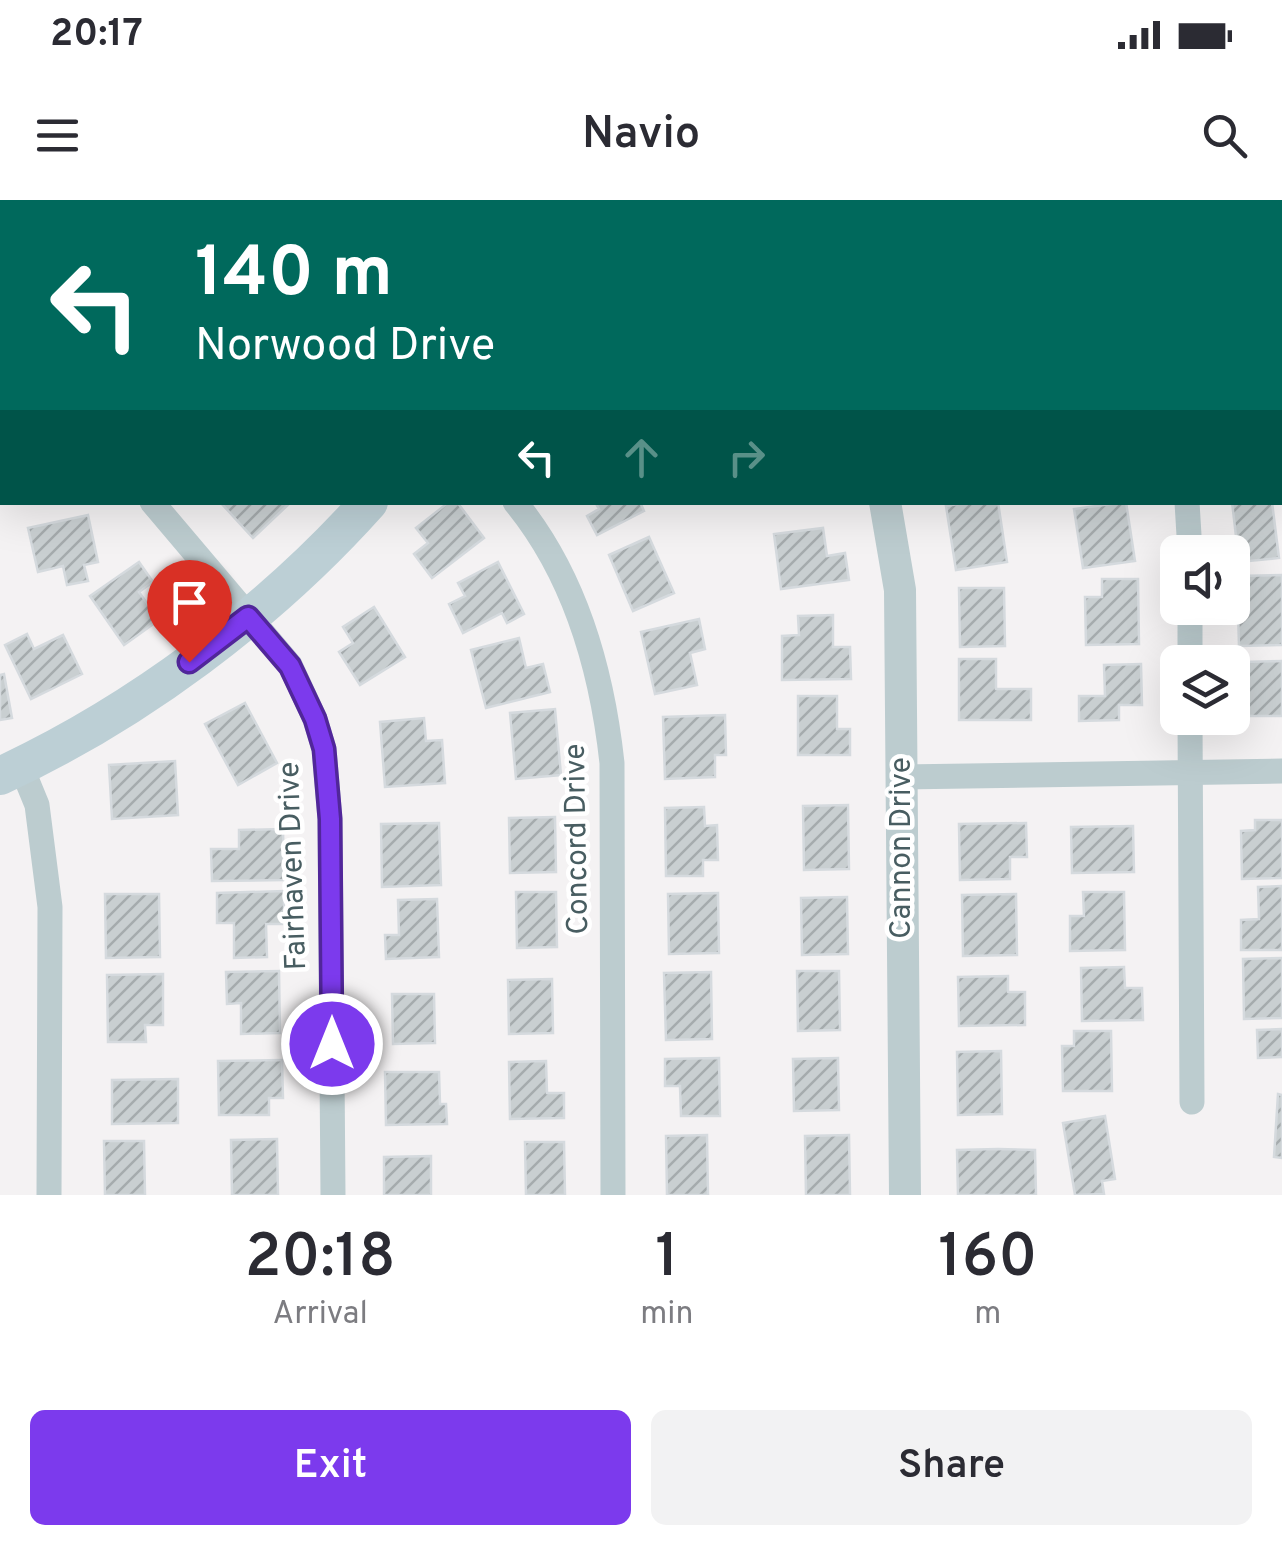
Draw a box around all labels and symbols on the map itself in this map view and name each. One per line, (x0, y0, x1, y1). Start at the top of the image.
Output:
pin (147, 560, 232, 663)
street label: Concord Drive (558, 743, 598, 935)
street label: Cannon Drive (884, 757, 921, 939)
street label: Fairhaven Drive (272, 761, 316, 971)
position arrow (280, 992, 384, 1096)

